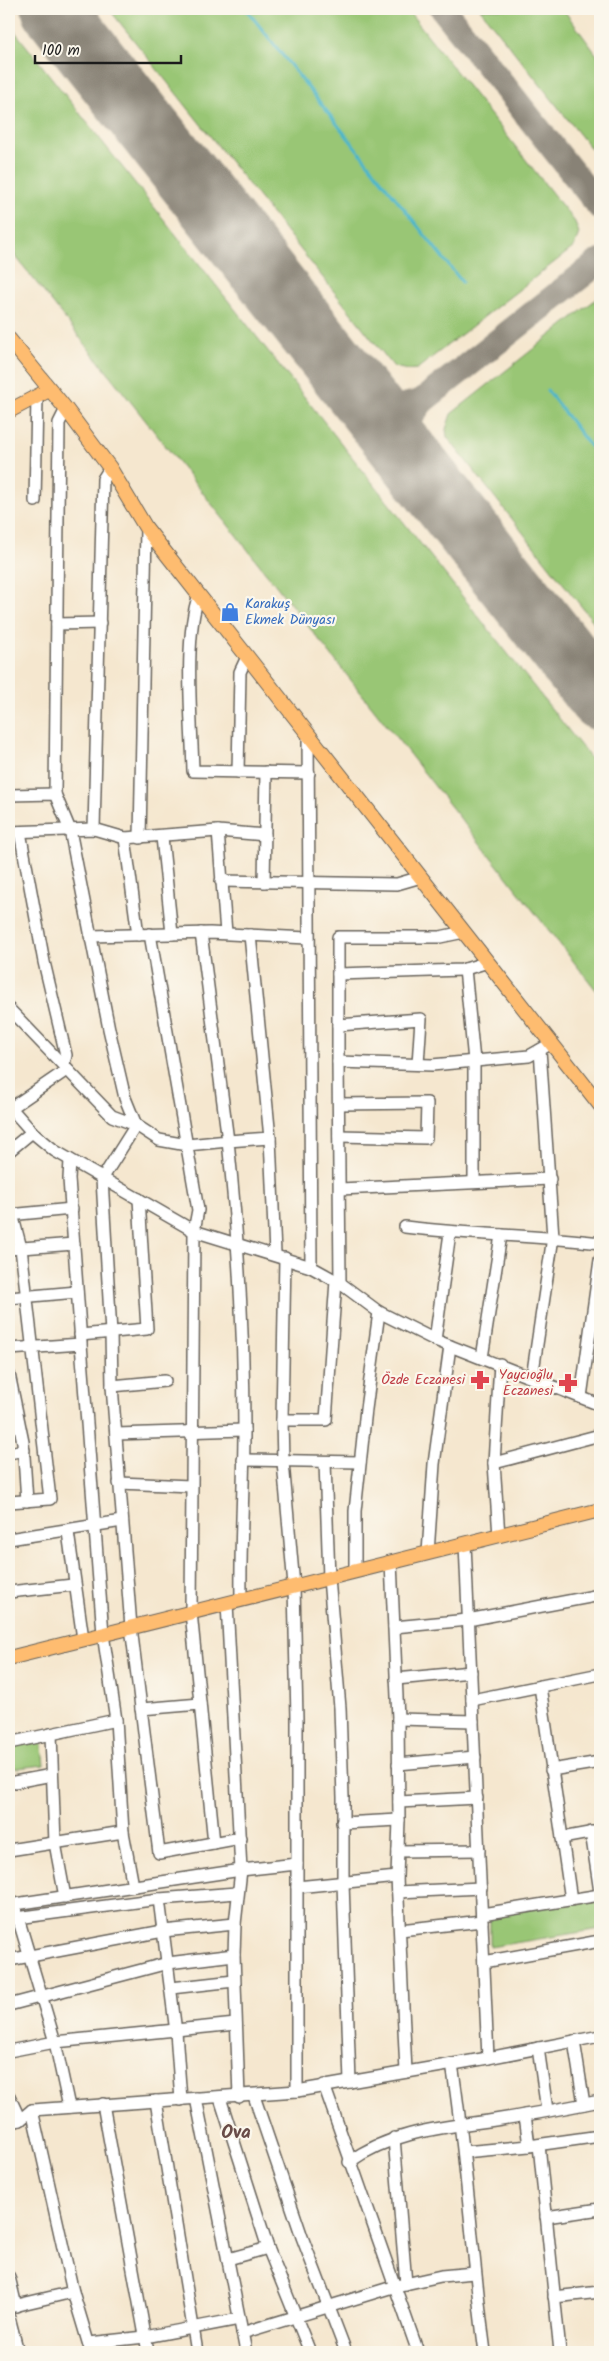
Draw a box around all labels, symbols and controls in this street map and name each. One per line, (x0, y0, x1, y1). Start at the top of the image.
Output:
scale bar (35, 32, 181, 64)
text: 100 m (42, 39, 80, 63)
place label: Karakuş Ekmek Dünyası (245, 593, 336, 631)
shop icon: Karakuş Ekmek Dünyası (219, 601, 241, 623)
place label: Yaycıoğlu Eczanesi (499, 1364, 554, 1402)
place label: Özde Eczanesi (381, 1369, 466, 1391)
pharmacy icon: Özde Eczanesi (469, 1369, 491, 1391)
pharmacy icon: Yaycıoğlu Eczanesi (557, 1372, 579, 1394)
district label: Ova (221, 2118, 251, 2148)

